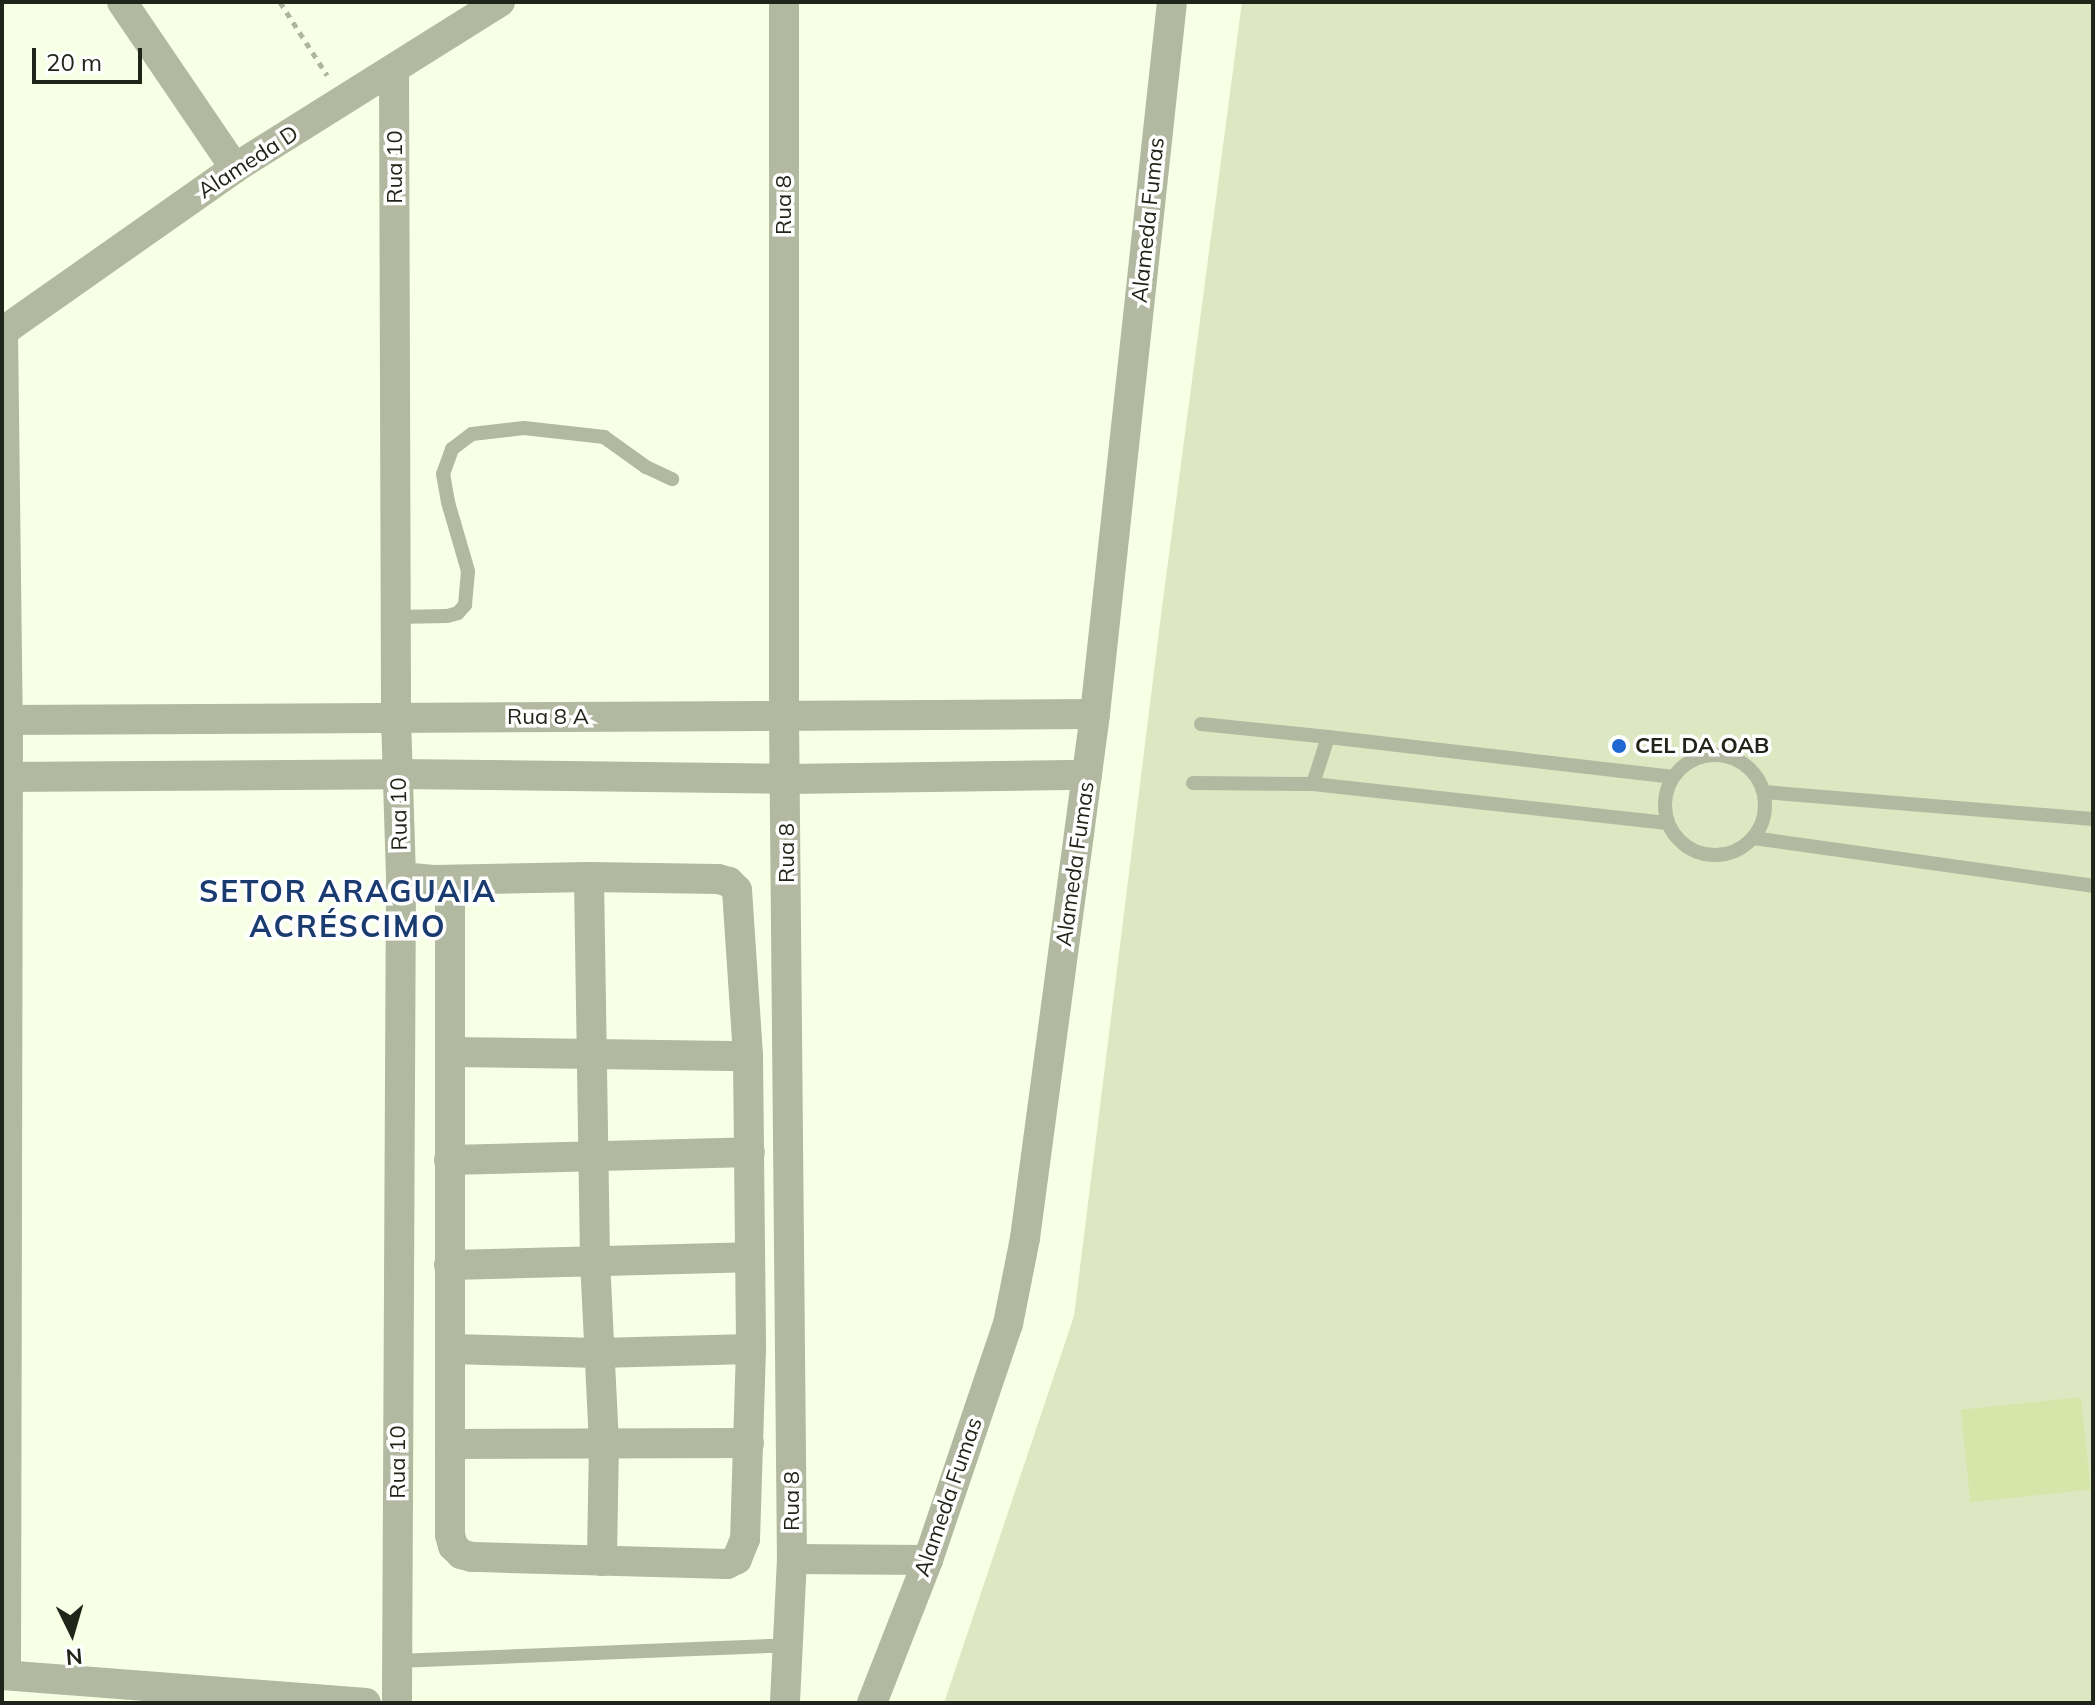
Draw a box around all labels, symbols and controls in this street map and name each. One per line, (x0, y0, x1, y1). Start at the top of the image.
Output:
scale bar (36, 32, 146, 82)
text: 20 m (46, 47, 102, 77)
street label: Alameda D (193, 120, 303, 204)
street label: Rua 10 (382, 130, 408, 204)
street label: Alameda Fumas (1126, 136, 1170, 304)
street label: Rua 8 (771, 175, 797, 235)
street label: Rua 8 A (507, 704, 589, 730)
place label: CEL DA OAB (1635, 733, 1769, 759)
marker: CEL DA OAB (1610, 737, 1628, 755)
street label: Rua 10 (385, 777, 413, 851)
street label: Alameda Fumas (1050, 780, 1100, 948)
street label: Rua 8 (774, 823, 800, 883)
district label: SETOR ARAGUAIA ACRÉSCIMO (199, 873, 497, 944)
street label: Alameda Fumas (908, 1414, 988, 1580)
street label: Rua 10 (385, 1425, 411, 1499)
street label: Rua 8 (779, 1471, 805, 1531)
north arrow (32, 1593, 112, 1673)
text: N (65, 1642, 84, 1672)

